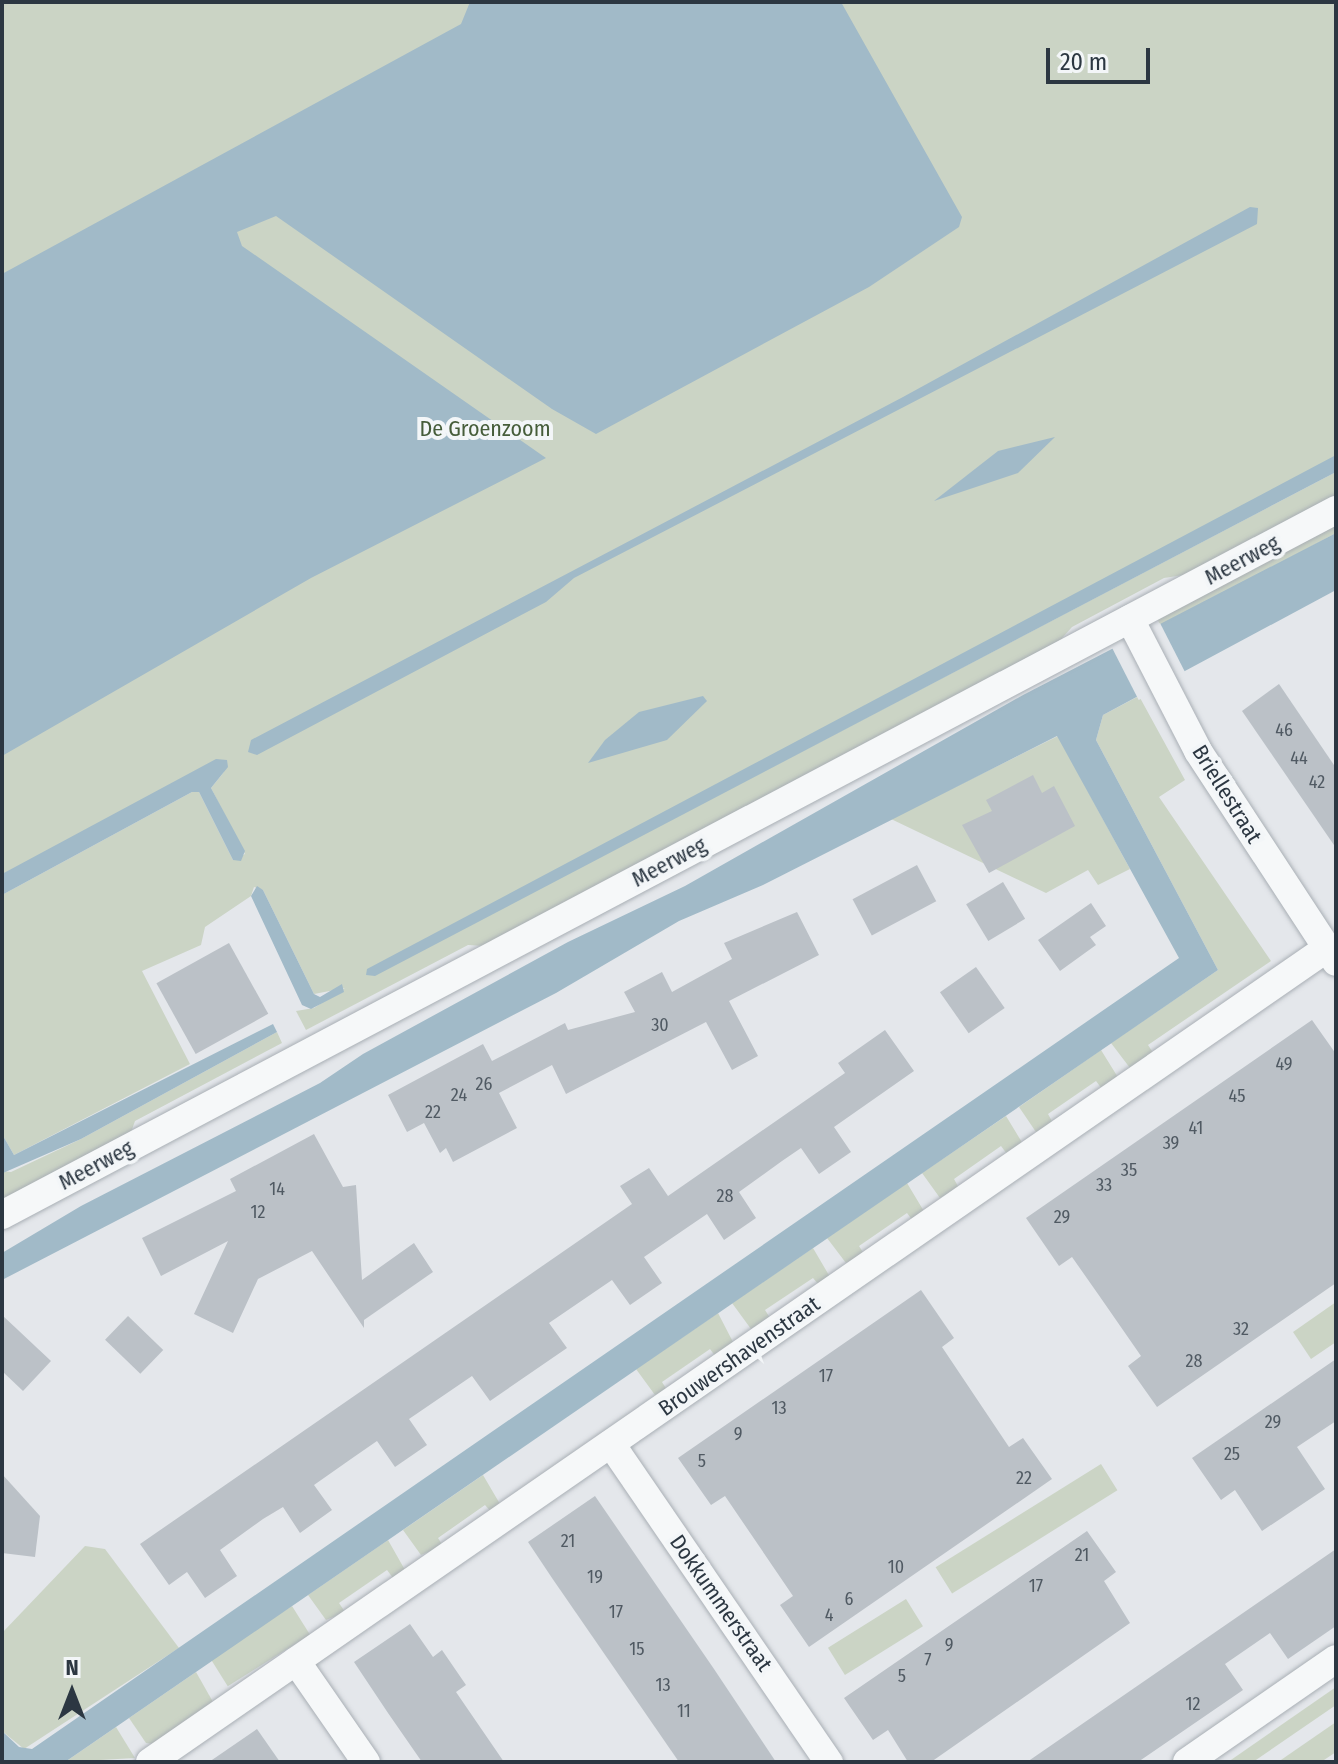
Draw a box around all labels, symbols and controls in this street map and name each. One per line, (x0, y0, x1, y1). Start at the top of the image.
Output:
scale bar (1050, 32, 1154, 82)
text: 20 m (1060, 48, 1107, 76)
park label: De Groenzoom (419, 416, 551, 442)
street label: Meerweg (1200, 529, 1284, 591)
house number: 46 (1275, 719, 1293, 741)
street label: Briellestraat (1186, 740, 1268, 848)
house number: 44 (1290, 747, 1308, 769)
house number: 42 (1309, 771, 1325, 793)
street label: Meerweg (627, 831, 711, 893)
house number: 30 (651, 1014, 669, 1036)
house number: 49 (1275, 1053, 1293, 1075)
house number: 26 (476, 1073, 492, 1095)
house number: 24 (451, 1084, 467, 1106)
house number: 45 (1229, 1085, 1245, 1107)
house number: 22 (425, 1101, 441, 1123)
house number: 41 (1189, 1117, 1203, 1139)
house number: 39 (1163, 1132, 1179, 1154)
street label: Meerweg (54, 1134, 138, 1196)
house number: 35 (1121, 1159, 1137, 1181)
house number: 33 (1096, 1174, 1112, 1196)
house number: 14 (269, 1178, 285, 1200)
house number: 28 (717, 1185, 733, 1207)
house number: 12 (251, 1201, 265, 1223)
house number: 29 (1054, 1206, 1070, 1228)
street label: Brouwershavenstraat (653, 1291, 825, 1421)
house number: 32 (1233, 1318, 1249, 1340)
house number: 28 (1186, 1350, 1202, 1372)
house number: 17 (819, 1365, 833, 1387)
house number: 13 (771, 1397, 787, 1419)
house number: 29 (1265, 1411, 1281, 1433)
house number: 9 (734, 1423, 742, 1445)
house number: 25 (1224, 1443, 1240, 1465)
house number: 5 (698, 1450, 706, 1472)
house number: 22 (1016, 1467, 1032, 1489)
house number: 21 (561, 1530, 575, 1552)
street label: Dokkummerstraat (664, 1530, 778, 1676)
house number: 21 (1075, 1544, 1089, 1566)
house number: 10 (888, 1556, 904, 1578)
house number: 19 (587, 1566, 603, 1588)
house number: 17 (1029, 1575, 1043, 1597)
house number: 6 (845, 1588, 853, 1610)
house number: 17 (609, 1601, 623, 1623)
house number: 4 (825, 1604, 833, 1626)
house number: 9 (945, 1634, 953, 1656)
house number: 15 (629, 1638, 645, 1660)
house number: 7 (924, 1649, 932, 1671)
north arrow (32, 1652, 112, 1732)
text: N (65, 1654, 79, 1681)
house number: 5 (898, 1665, 906, 1687)
house number: 13 (655, 1674, 671, 1696)
house number: 12 (1186, 1693, 1200, 1715)
house number: 11 (677, 1700, 691, 1722)

